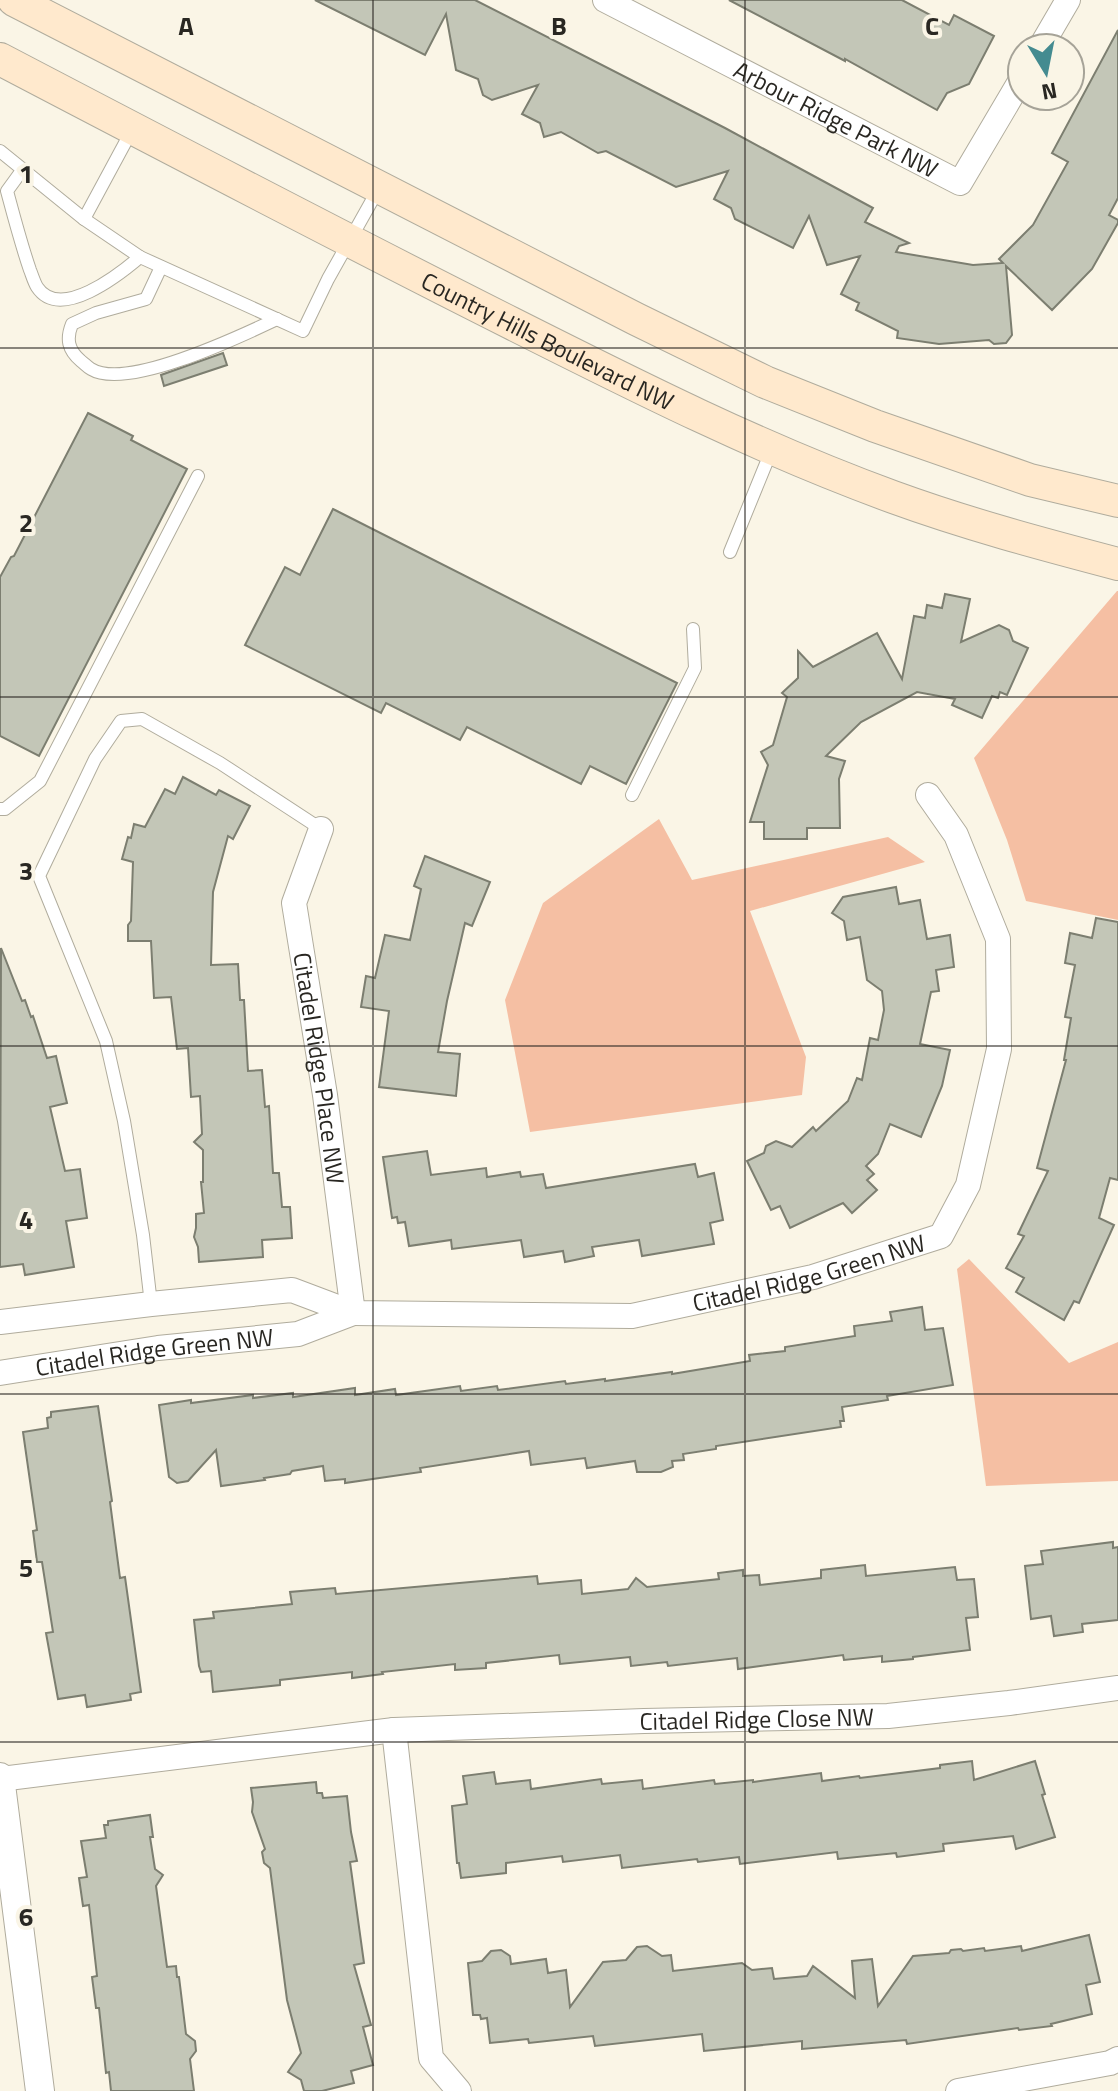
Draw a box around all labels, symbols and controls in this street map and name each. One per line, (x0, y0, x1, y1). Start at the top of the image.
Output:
text: A (178, 6, 194, 45)
text: B (551, 6, 567, 45)
text: C (925, 6, 939, 45)
north arrow (1006, 32, 1086, 112)
street label: Arbour Ridge Park NW (728, 51, 945, 187)
text: N (1039, 74, 1060, 110)
text: 1 (19, 154, 33, 193)
street label: Country Hills Boulevard NW (415, 263, 680, 419)
text: 2 (19, 503, 33, 542)
text: 3 (19, 851, 33, 890)
street label: Citadel Ridge Place NW (284, 950, 354, 1186)
text: 4 (19, 1200, 33, 1239)
street label: Citadel Ridge Green NW (689, 1224, 930, 1321)
street label: Citadel Ridge Green NW (33, 1319, 275, 1385)
text: 5 (19, 1548, 33, 1587)
street label: Citadel Ridge Close NW (639, 1698, 874, 1739)
text: 6 (19, 1897, 33, 1936)

